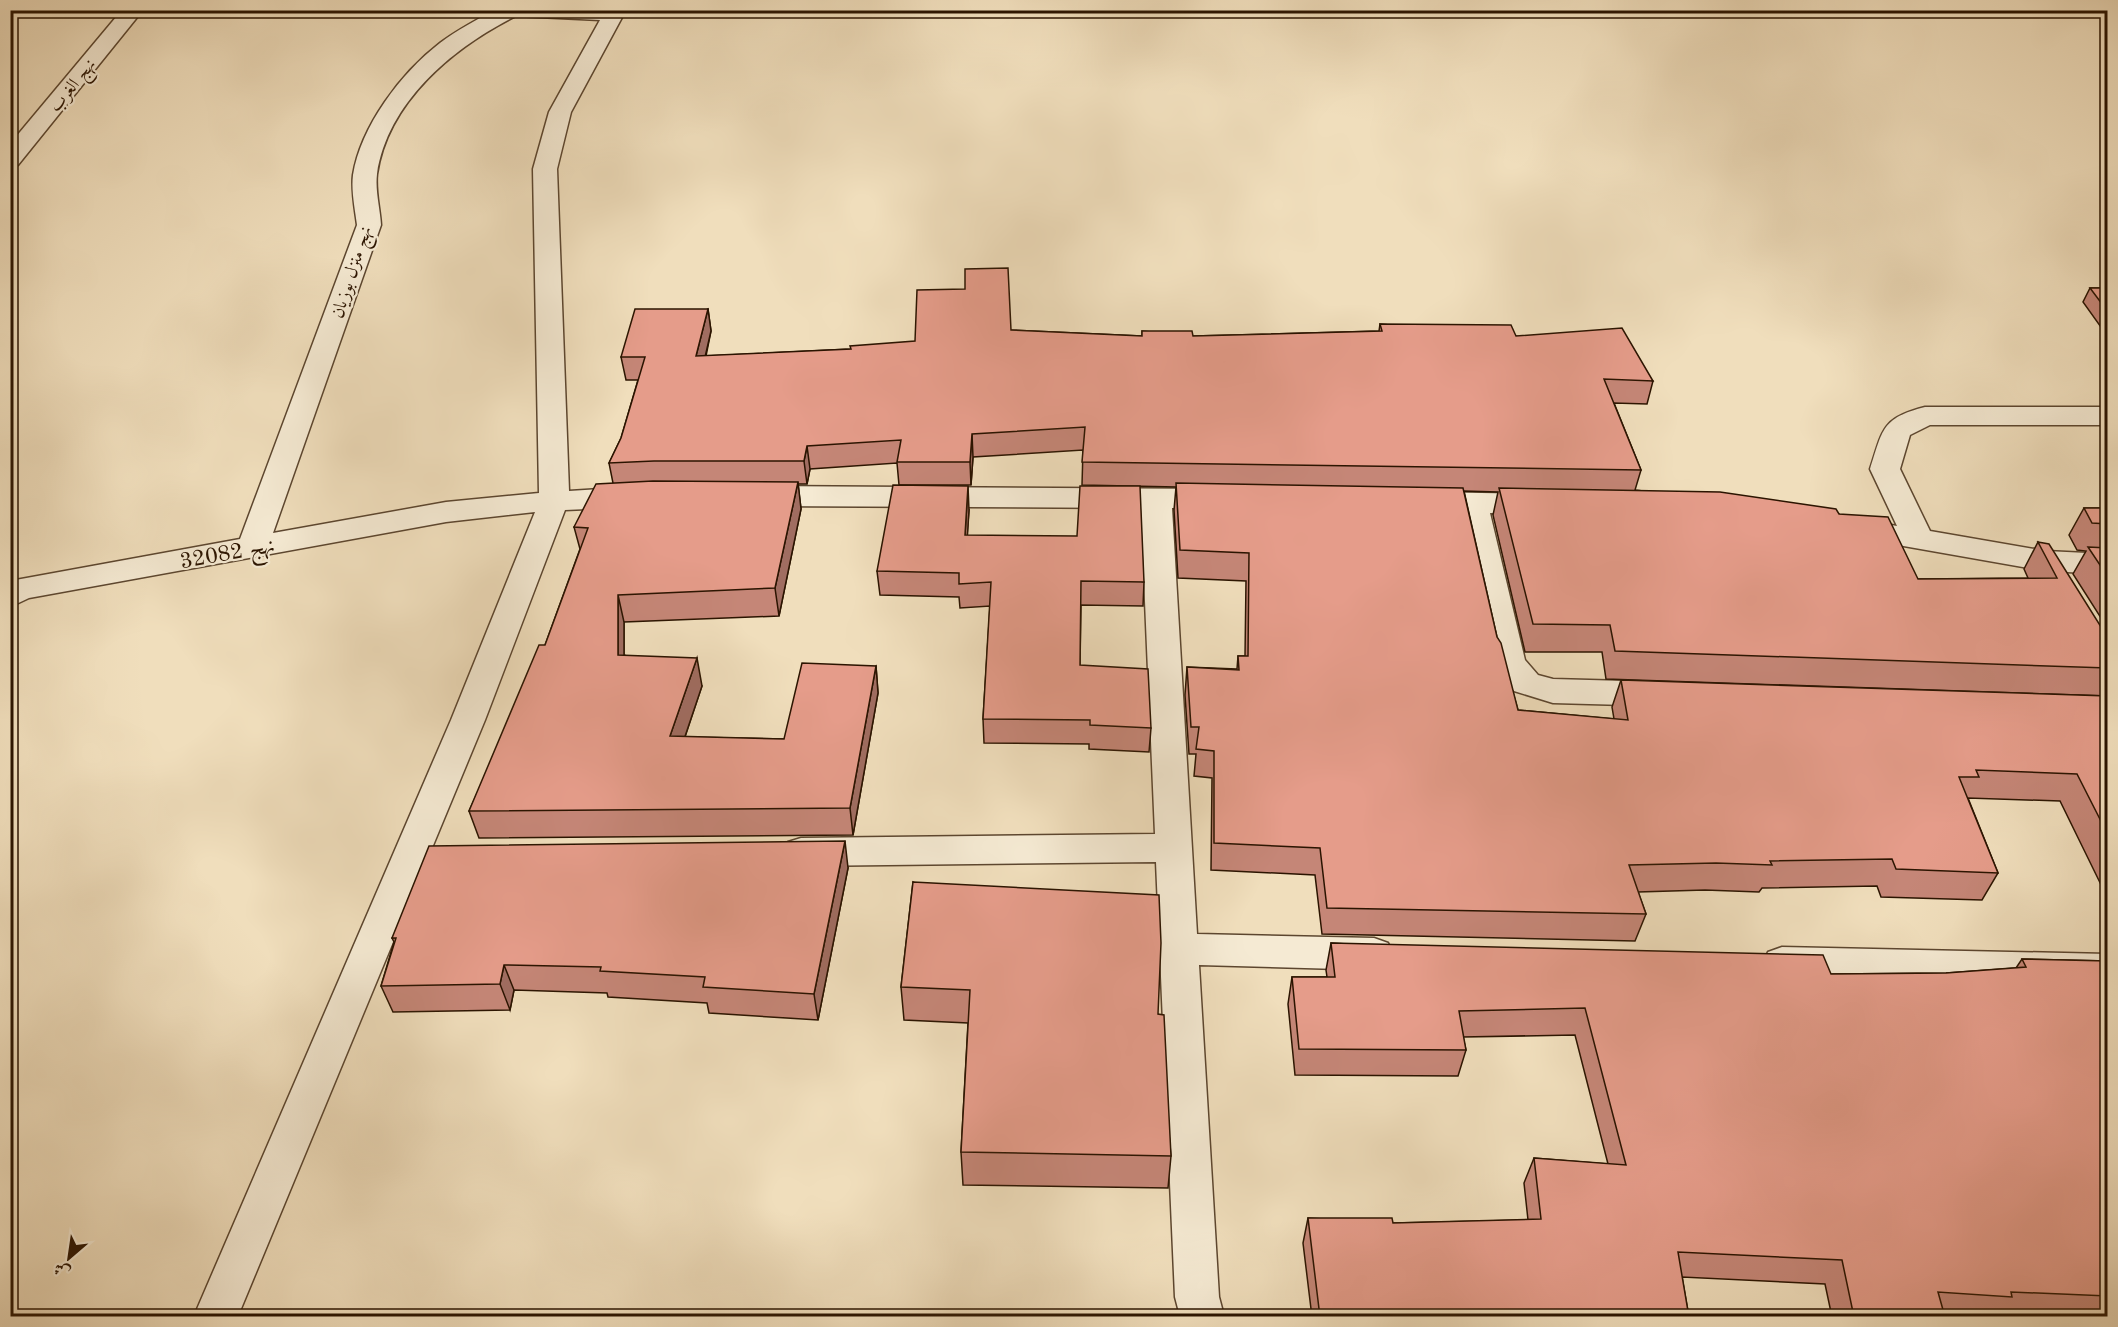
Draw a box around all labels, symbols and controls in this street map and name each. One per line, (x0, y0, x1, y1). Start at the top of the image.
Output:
street label: نهج الغرب (46, 56, 104, 119)
street label: نهج منزل بوزيان (329, 224, 381, 322)
street label: نهج 32082 (178, 535, 278, 580)
north arrow (39, 1228, 99, 1288)
text: ش (52, 1259, 74, 1280)

